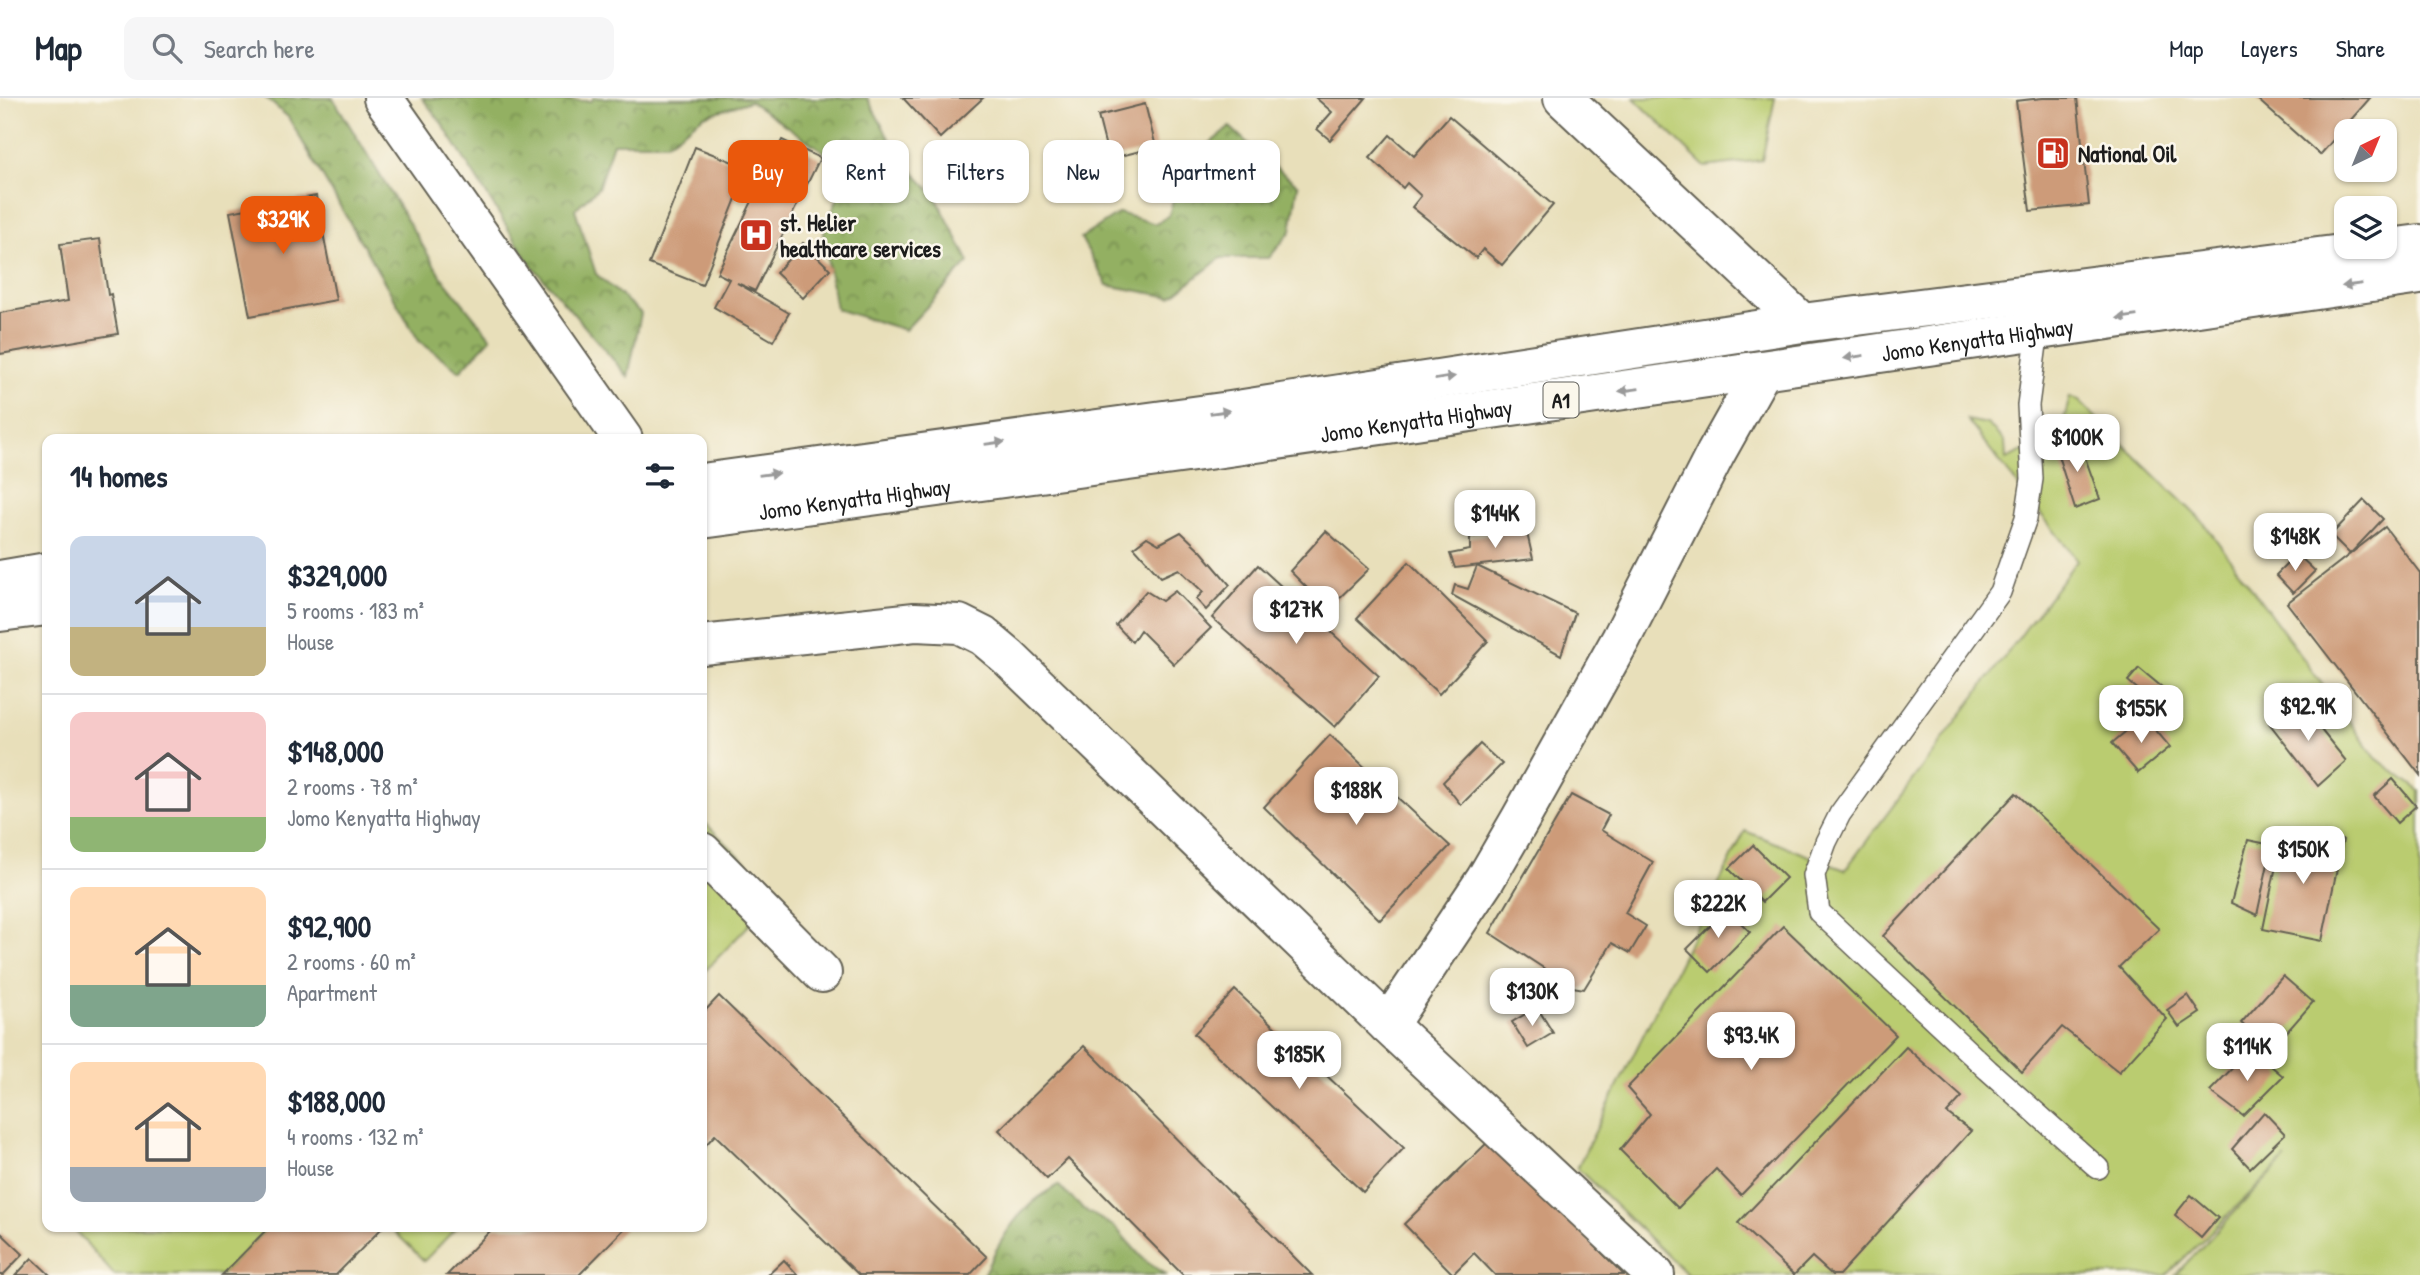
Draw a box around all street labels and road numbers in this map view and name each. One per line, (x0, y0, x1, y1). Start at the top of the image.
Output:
street label: Jomo Kenyatta Highway (1879, 310, 2076, 368)
road number: A1 (1544, 382, 1578, 418)
street label: Jomo Kenyatta Highway (1318, 391, 1515, 449)
street label: Jomo Kenyatta Highway (756, 470, 953, 527)

